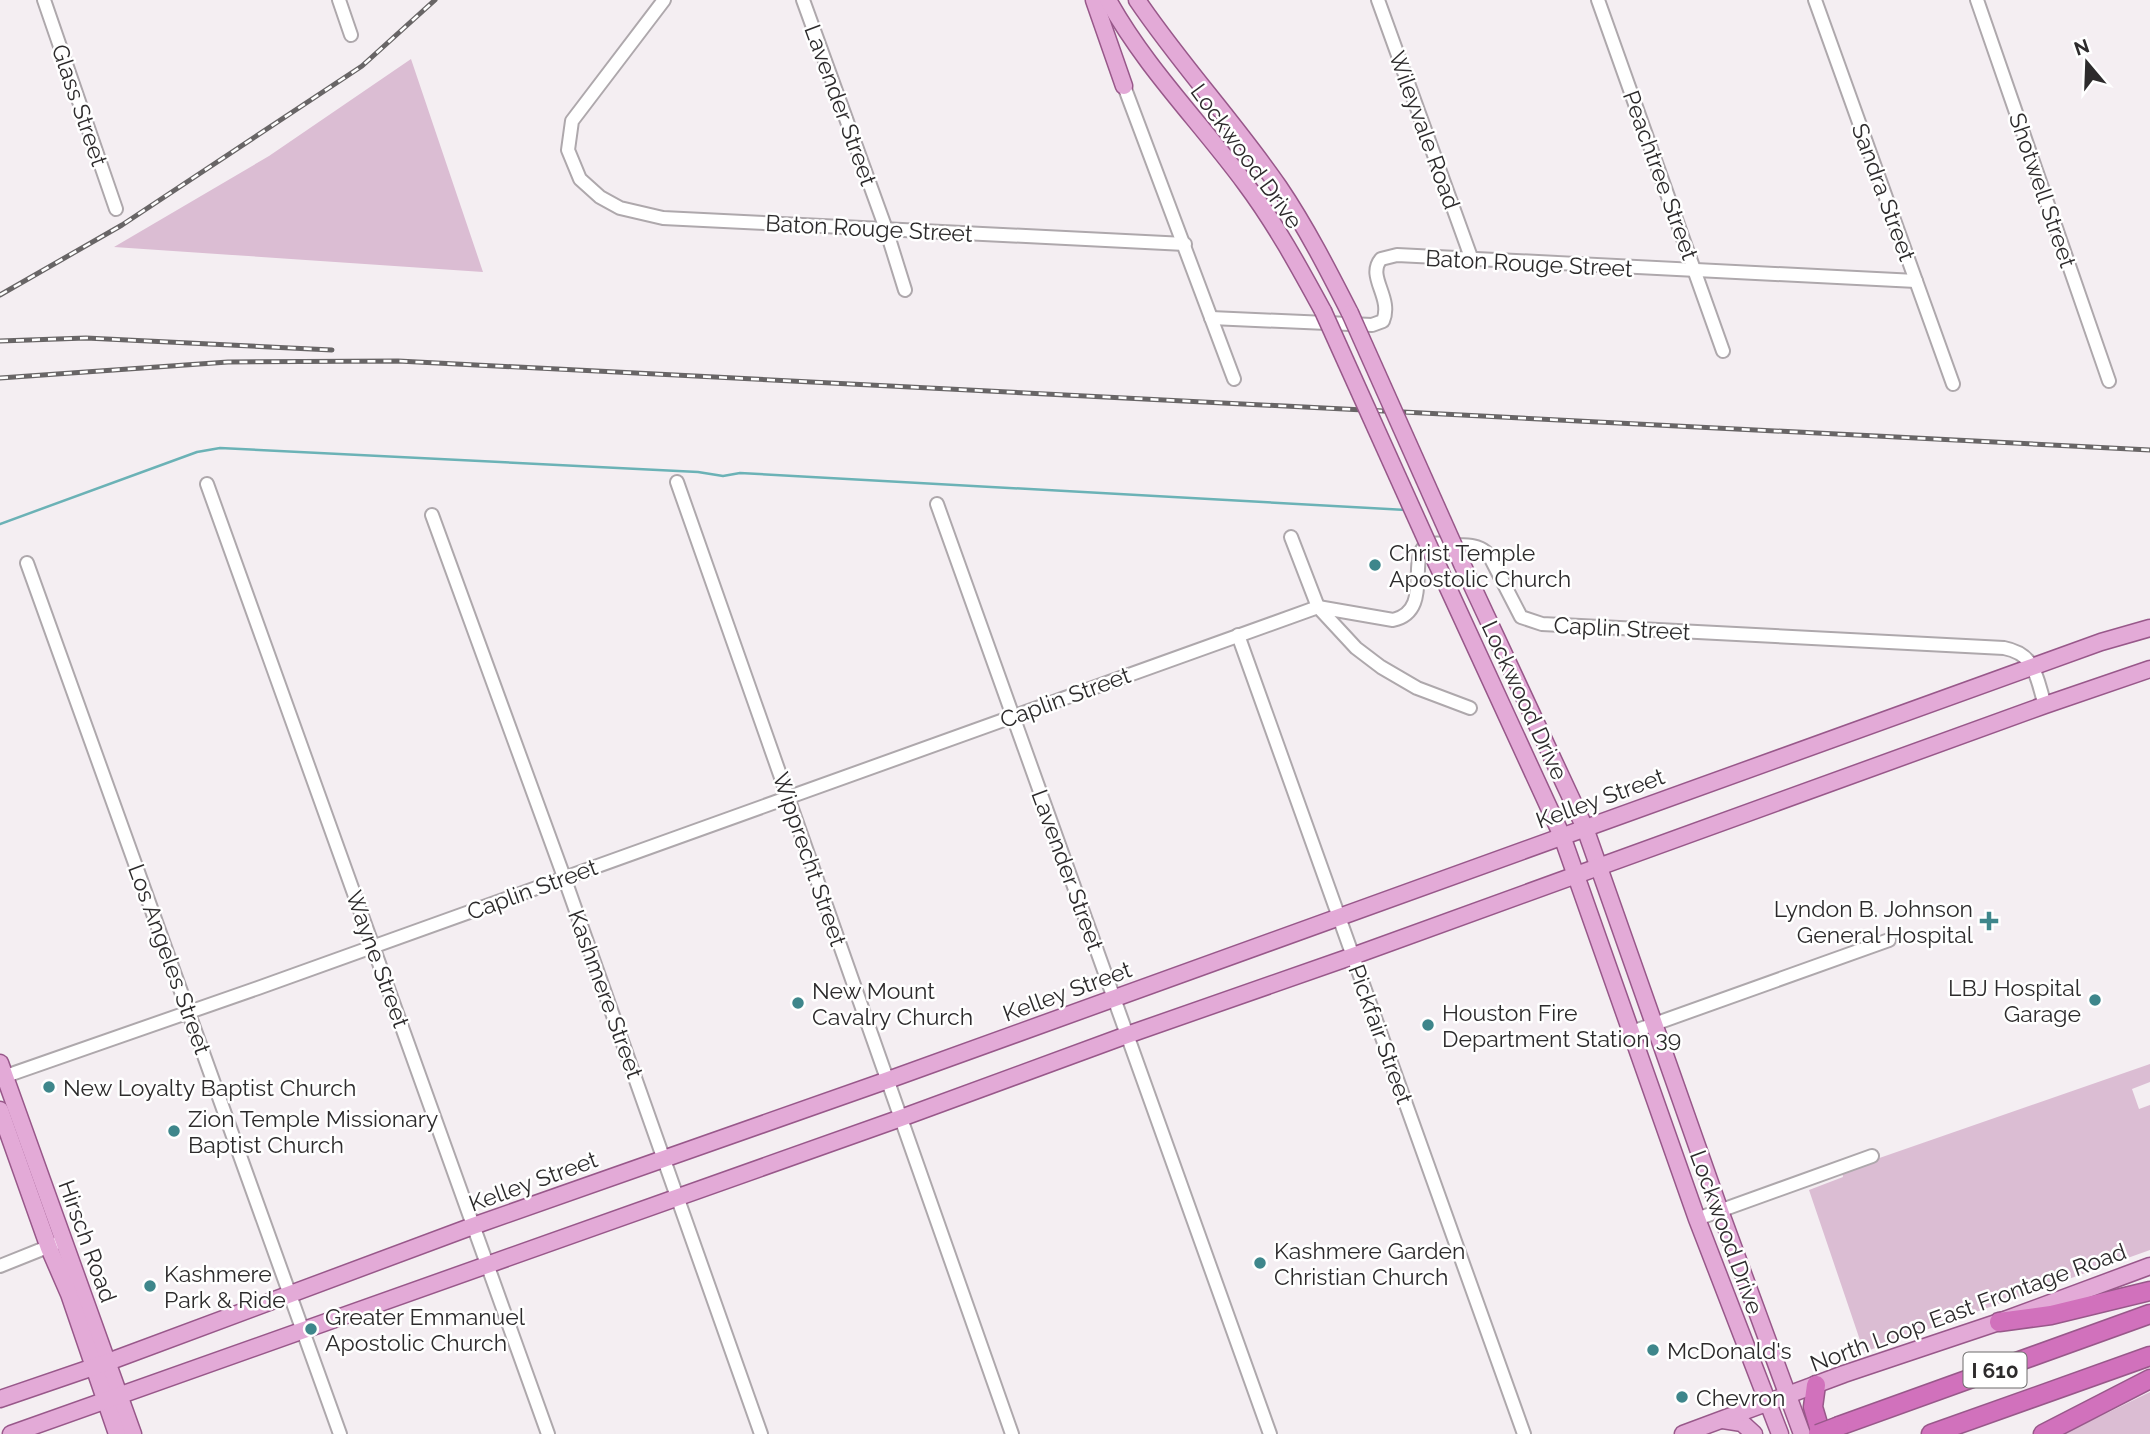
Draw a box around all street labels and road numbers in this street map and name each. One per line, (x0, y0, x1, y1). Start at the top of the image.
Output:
street label: Lavender Street (799, 21, 883, 189)
street label: Glass Street (47, 41, 114, 170)
street label: Wileyvale Road (1384, 47, 1466, 213)
street label: Lockwood Drive (1185, 78, 1309, 234)
street label: Peachtree Street (1618, 87, 1704, 264)
street label: Shotwell Street (2004, 109, 2082, 271)
street label: Sandra Street (1847, 120, 1921, 265)
street label: Baton Rouge Street (765, 209, 974, 247)
street label: Baton Rouge Street (1425, 244, 1634, 282)
street label: Caplin Street (1553, 611, 1691, 645)
street label: Lockwood Drive (1476, 616, 1574, 784)
street label: Caplin Street (996, 661, 1134, 733)
street label: Kelley Street (1532, 762, 1668, 834)
street label: Wipprecht Street (768, 769, 852, 950)
street label: Lavender Street (1026, 786, 1110, 954)
street label: Caplin Street (463, 853, 601, 925)
street label: Los Angeles Street (123, 860, 217, 1058)
street label: Wayne Street (341, 887, 415, 1032)
street label: Kashmere Street (563, 906, 649, 1082)
street label: Kelley Street (999, 955, 1135, 1027)
street label: Pickfair Street (1343, 961, 1419, 1108)
street label: Kelley Street (465, 1145, 601, 1217)
street label: Lockwood Drive (1685, 1146, 1769, 1318)
street label: Hirsch Road (53, 1176, 123, 1306)
street label: North Loop East Frontage Road (1806, 1237, 2130, 1377)
road number: I 610 (1964, 1352, 2026, 1388)

